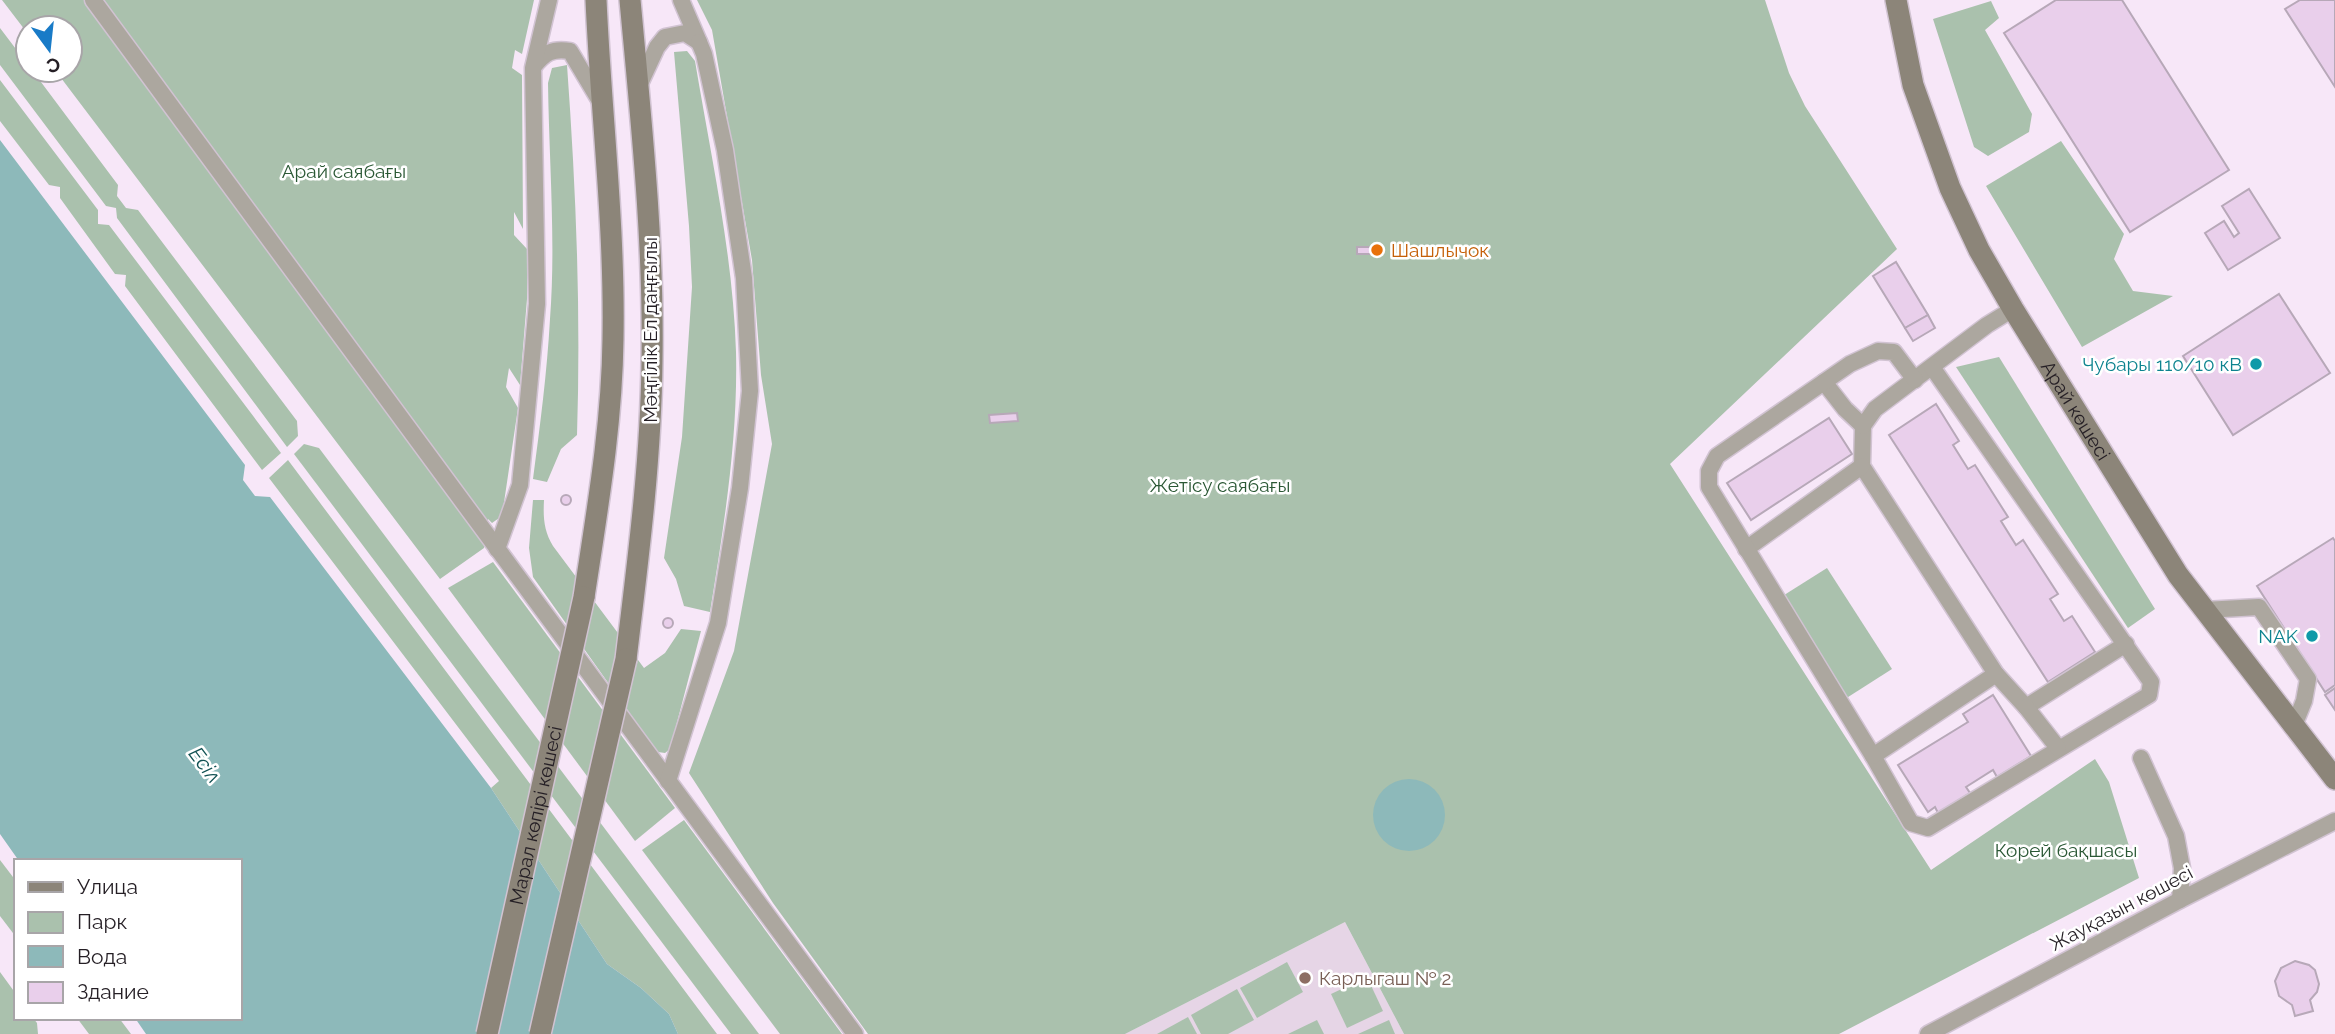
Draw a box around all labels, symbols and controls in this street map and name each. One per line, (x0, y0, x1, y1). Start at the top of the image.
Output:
north arrow (14, 14, 84, 84)
text: С (44, 53, 63, 78)
park label: Арай саябағы (282, 160, 406, 182)
street label: Мәңгілік Ел даңғылы (639, 237, 661, 423)
place label: Шашлычок (1391, 239, 1489, 261)
marker: Шашлычок (1369, 242, 1385, 258)
place label: Чубары 110/10 кВ (2082, 353, 2242, 375)
marker: Чубары 110/10 кВ (2248, 356, 2264, 372)
street label: Арай көшесі (2037, 357, 2115, 464)
park label: Жетісу саябағы (1150, 474, 1290, 496)
place label: NAK (2258, 625, 2299, 647)
marker: NAK (2304, 628, 2320, 644)
street label: Марал көпірі көшесі (505, 724, 566, 907)
water label: Есіл (184, 742, 227, 788)
park label: Корей бақшасы (1995, 839, 2137, 861)
legend (14, 859, 242, 1020)
street label: Жауқазын көшесі (2046, 861, 2196, 955)
text: Улица (77, 874, 138, 899)
text: Парк (77, 909, 127, 934)
text: Вода (77, 944, 127, 969)
place label: Карлыгаш № 2 (1319, 967, 1451, 989)
marker: Карлыгаш № 2 (1297, 970, 1313, 986)
text: Здание (77, 979, 149, 1004)

